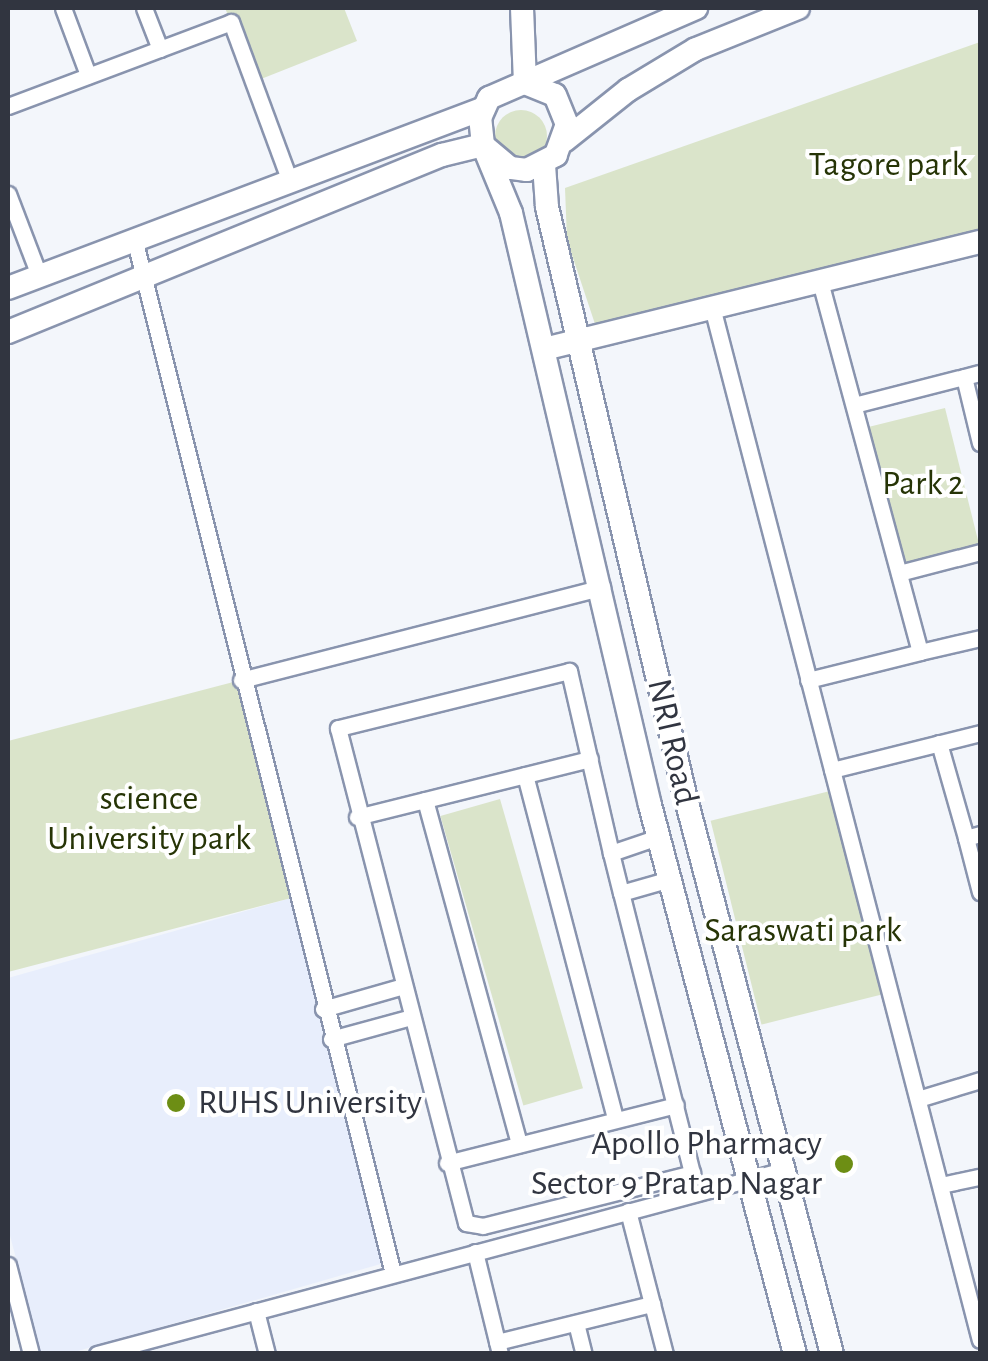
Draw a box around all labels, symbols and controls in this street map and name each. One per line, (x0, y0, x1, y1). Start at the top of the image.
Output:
park label: Tagore park (808, 144, 968, 186)
park label: Park 2 (882, 463, 964, 505)
street label: NRI Road (637, 675, 707, 809)
park label: science University park (47, 778, 251, 860)
park label: Saraswati park (704, 910, 902, 952)
place label: RUHS University (198, 1082, 422, 1124)
marker: RUHS University (163, 1090, 189, 1116)
place label: Apollo Pharmacy Sector 9 Pratap Nagar (531, 1123, 822, 1205)
marker: Apollo Pharmacy Sector 9 Pratap Nagar (831, 1151, 857, 1177)

